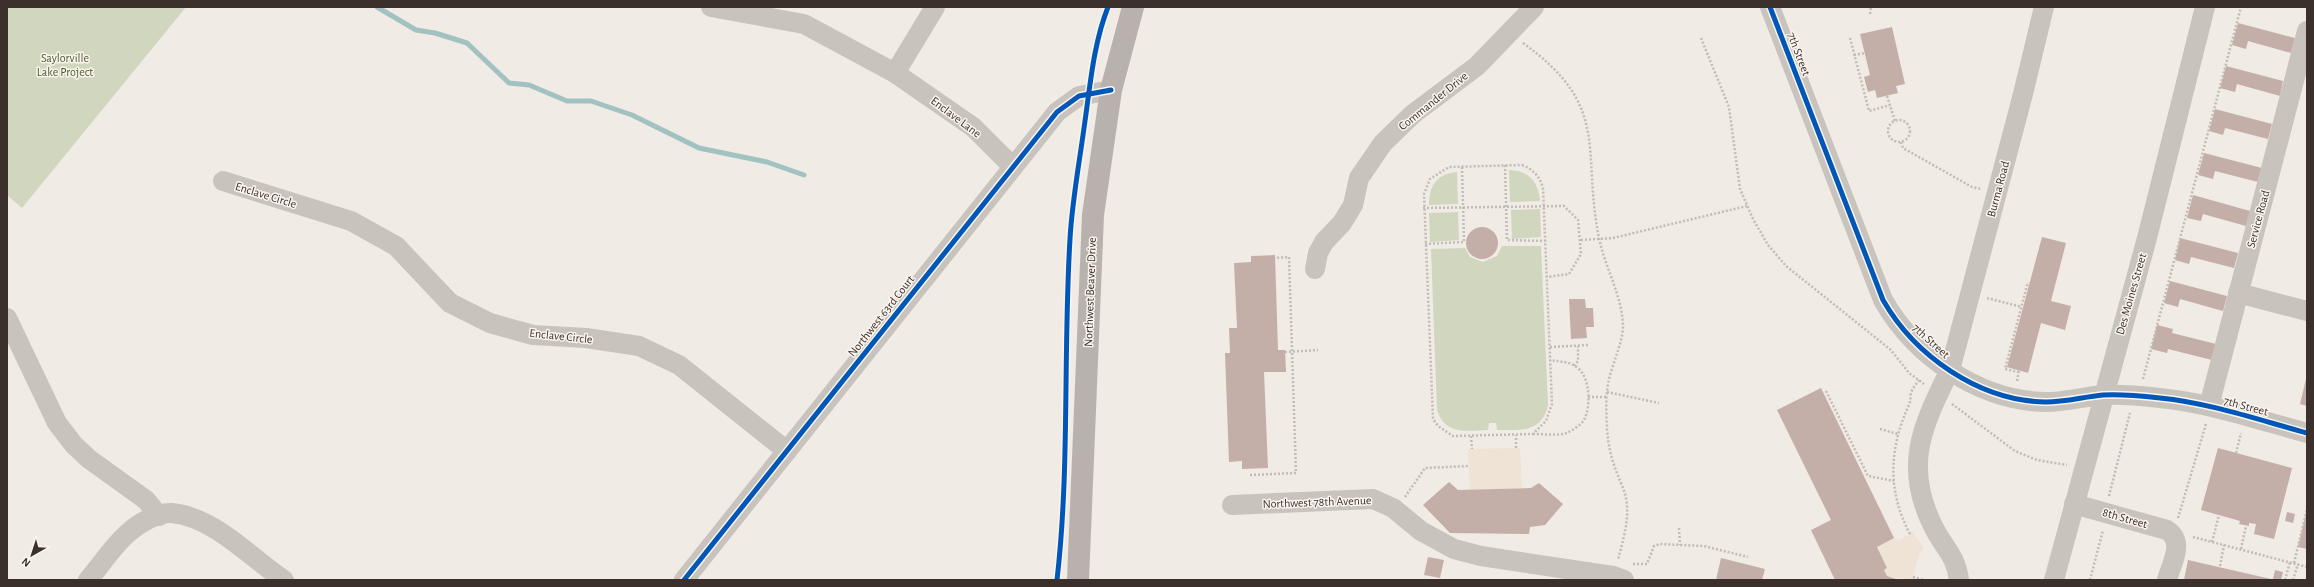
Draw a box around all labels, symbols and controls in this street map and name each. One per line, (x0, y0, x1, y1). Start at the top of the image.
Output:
street label: 7th Street (1785, 31, 1813, 77)
park label: Saylorville Lake Project (37, 52, 93, 79)
street label: Commander Drive (1396, 70, 1470, 132)
street label: Enclave Lane (929, 94, 983, 140)
street label: Burma Road (1985, 160, 2011, 218)
street label: Enclave Circle (234, 180, 298, 210)
street label: Service Road (2245, 189, 2271, 249)
street label: Northwest Beaver Drive (1082, 237, 1098, 347)
street label: Des Moines Street (2114, 252, 2148, 336)
street label: Northwest 63rd Court (846, 273, 916, 359)
street label: 7th Street (1910, 321, 1952, 361)
street label: Enclave Circle (529, 327, 593, 345)
street label: 7th Street (2223, 394, 2270, 418)
street label: Northwest 78th Avenue (1262, 494, 1372, 510)
street label: 8th Street (2101, 506, 2149, 530)
north arrow (12, 535, 52, 575)
text: N (20, 556, 32, 569)

